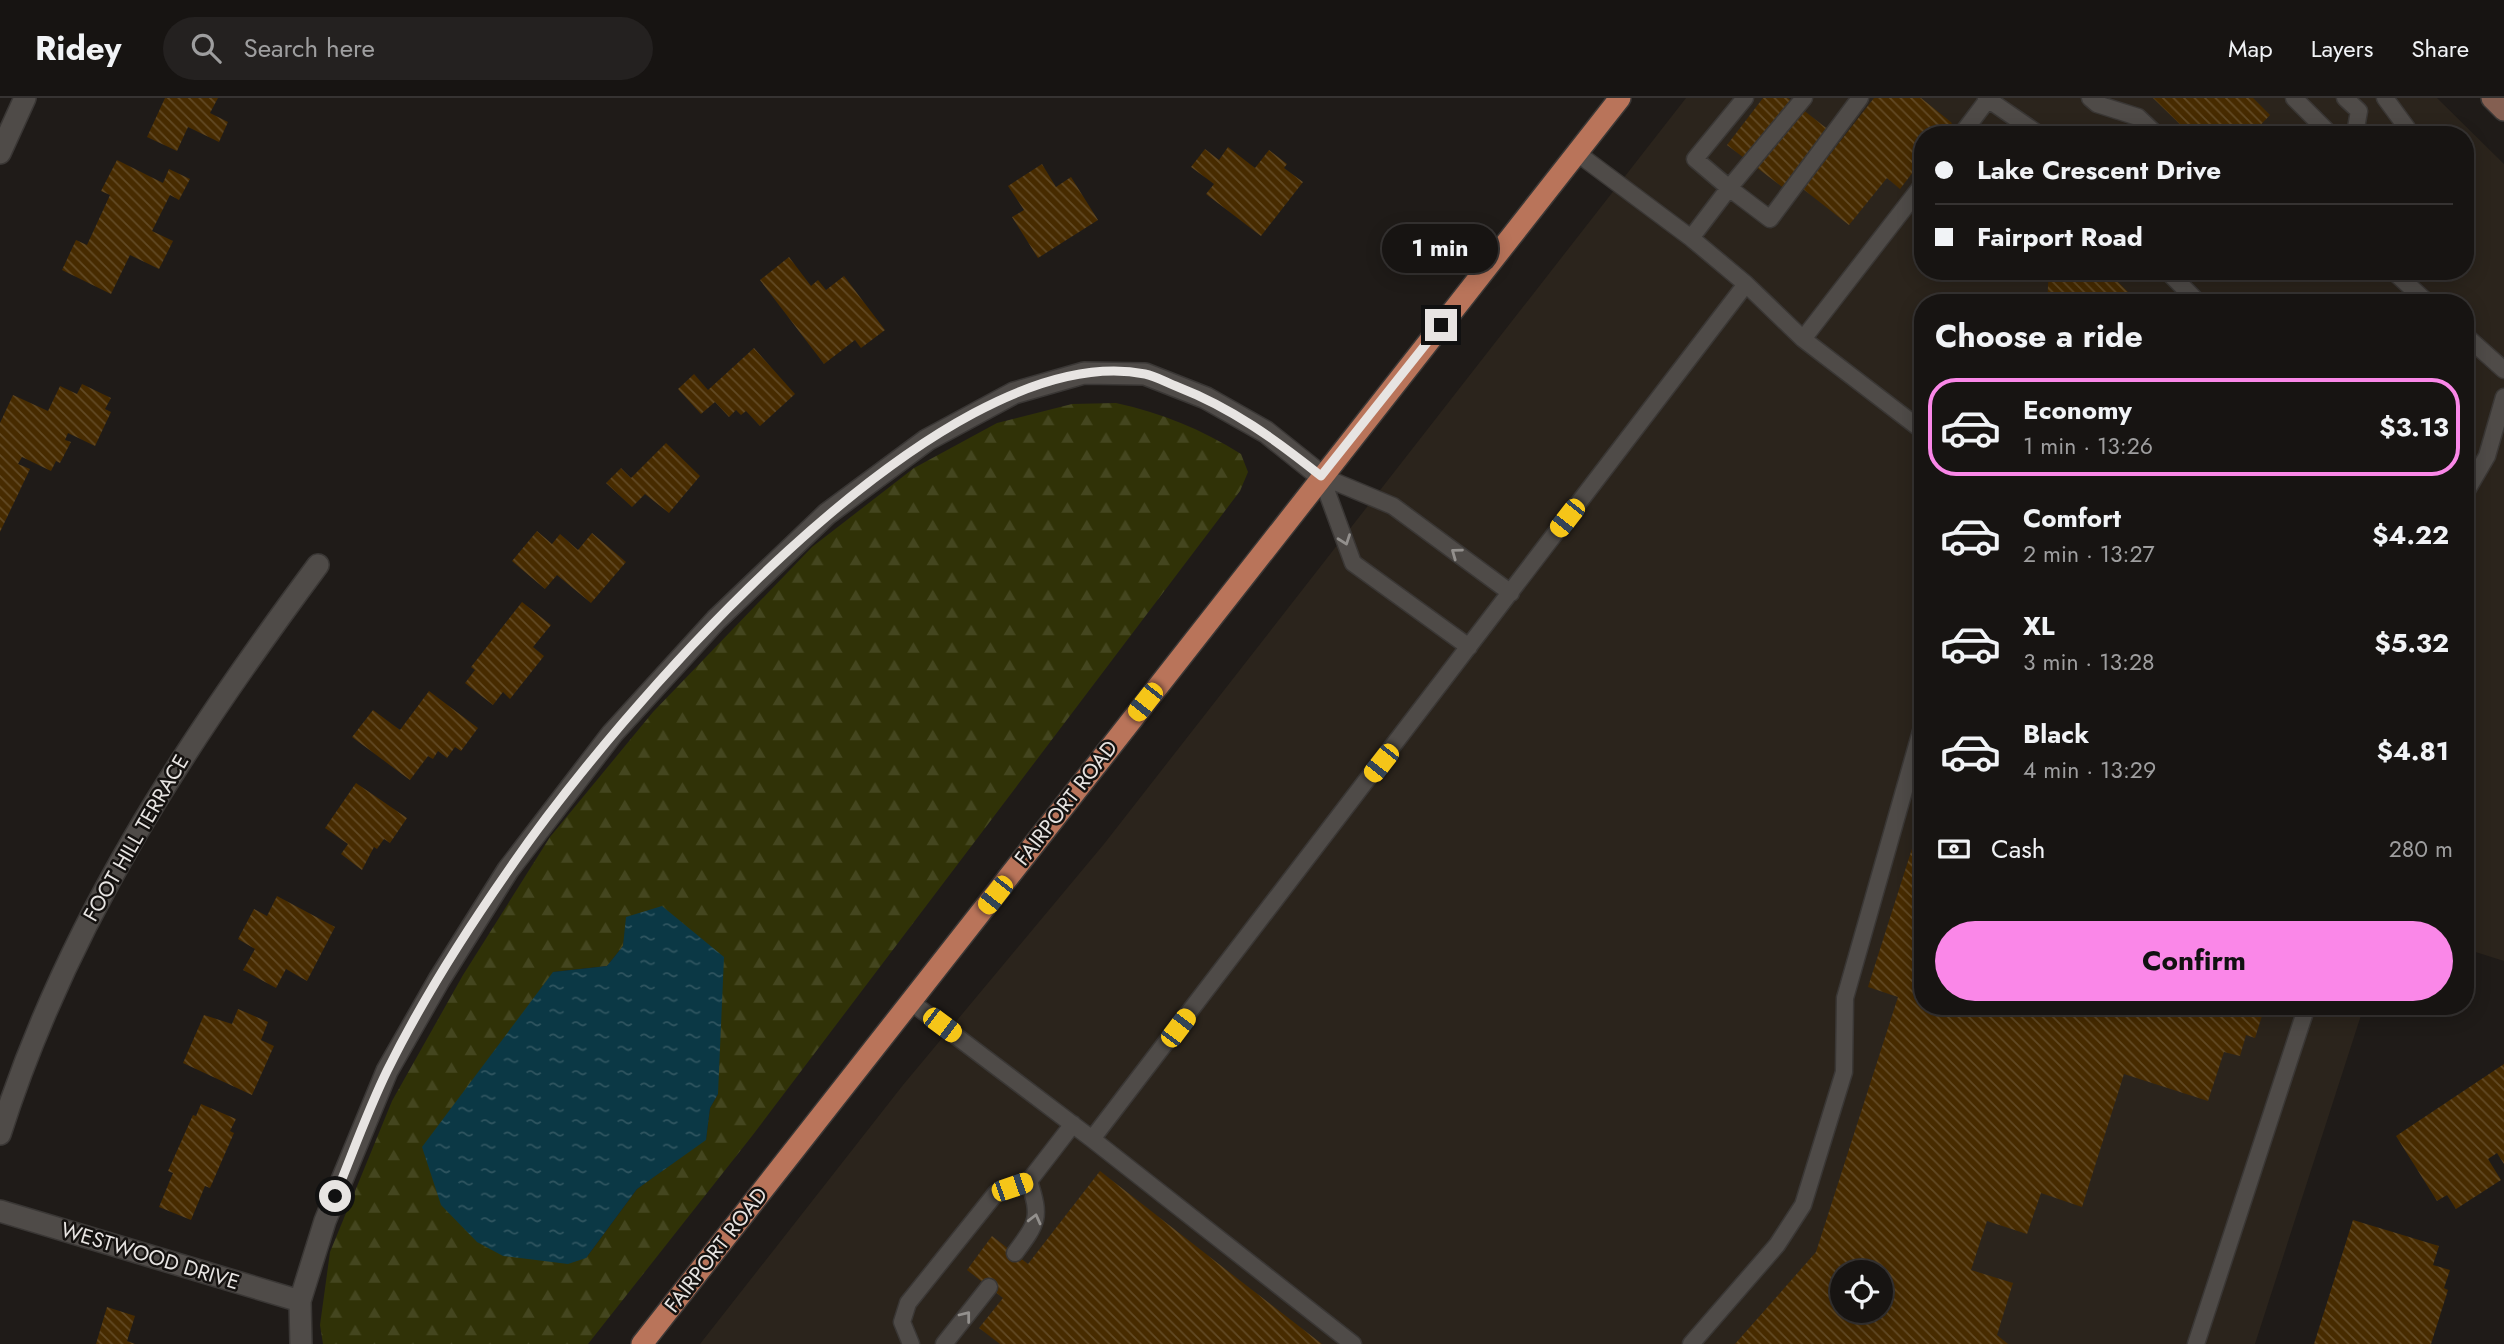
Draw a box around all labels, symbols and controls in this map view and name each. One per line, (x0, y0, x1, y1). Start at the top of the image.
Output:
search box (163, 17, 653, 80)
text: Ridey (35, 25, 121, 72)
icon: search (187, 29, 225, 67)
text: Search here (243, 29, 375, 67)
text: Map (2228, 31, 2273, 66)
text: Layers (2311, 31, 2373, 66)
text: Share (2411, 31, 2469, 66)
text: Lake Crescent Drive (1977, 151, 2221, 189)
text: Fairport Road (1977, 218, 2143, 256)
callout: 1 min (1383, 224, 1499, 272)
text: 1 min (1411, 231, 1469, 265)
route end (1425, 309, 1457, 341)
text: Choose a ride (1935, 313, 2143, 359)
text: Economy (2023, 391, 2132, 429)
icon: car (1939, 396, 2002, 459)
text: $3.13 (2379, 408, 2449, 446)
text: 1 min · 13:26 (2023, 429, 2153, 463)
car (1546, 495, 1589, 541)
text: Comfort (2023, 499, 2121, 537)
icon: car (1939, 504, 2002, 567)
text: $4.22 (2372, 516, 2449, 554)
one-way arrow (1337, 534, 1351, 546)
text: 2 min · 13:27 (2023, 537, 2155, 571)
one-way arrow (1451, 548, 1464, 561)
text: XL (2023, 607, 2055, 645)
icon: car (1939, 612, 2002, 675)
text: $5.32 (2374, 624, 2449, 662)
text: 3 min · 13:28 (2023, 645, 2155, 679)
car (1124, 679, 1167, 725)
text: Black (2023, 715, 2089, 753)
icon: car (1939, 720, 2002, 783)
text: $4.81 (2377, 732, 2449, 770)
street label: FAIRPORT ROAD (1008, 734, 1124, 872)
car (1360, 740, 1403, 786)
street label: FOOT HILL TERRACE (76, 749, 196, 927)
text: 4 min · 13:29 (2023, 753, 2156, 787)
icon: cash (1935, 830, 1973, 868)
text: Cash (1991, 830, 2045, 868)
text: 280 m (2389, 832, 2453, 866)
car (974, 872, 1017, 918)
button: Confirm (1935, 921, 2453, 1001)
car (919, 1004, 966, 1046)
car (1157, 1005, 1200, 1051)
car (989, 1170, 1036, 1204)
route start (319, 1180, 351, 1212)
street label: FAIRPORT ROAD (658, 1181, 774, 1319)
one-way arrow (1027, 1213, 1041, 1225)
street label: WESTWOOD DRIVE (57, 1215, 243, 1297)
map controls (1830, 1260, 1893, 1323)
button: locate (1830, 1260, 1893, 1323)
one-way arrow (958, 1311, 971, 1323)

